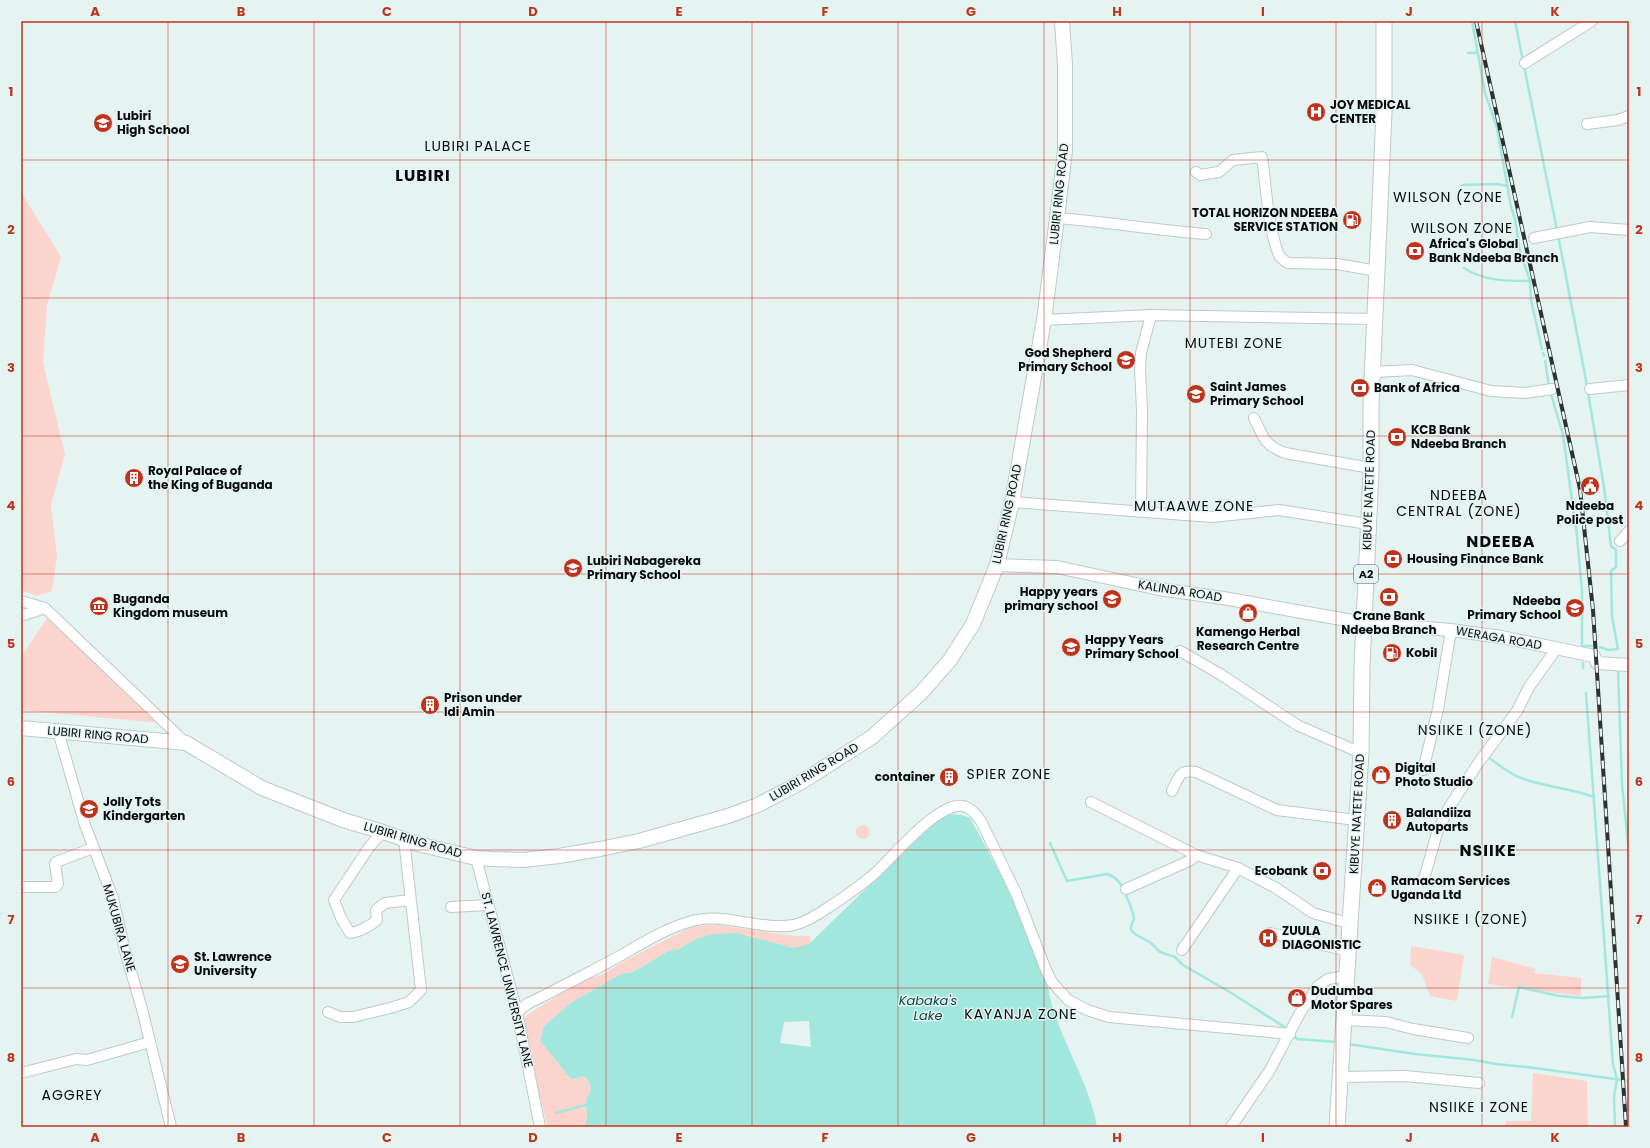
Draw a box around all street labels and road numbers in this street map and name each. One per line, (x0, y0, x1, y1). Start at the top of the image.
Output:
street label: LUBIRI RING ROAD (1045, 143, 1072, 245)
street label: KIBUYE NATETE ROAD (1358, 430, 1379, 550)
street label: LUBIRI RING ROAD (988, 462, 1025, 565)
road number: A2 (1354, 565, 1378, 583)
street label: KALINDA ROAD (1137, 575, 1223, 606)
street label: WERAGA ROAD (1455, 622, 1543, 653)
street label: LUBIRI RING ROAD (47, 722, 149, 747)
street label: LUBIRI RING ROAD (766, 738, 862, 805)
street label: KIBUYE NATETE ROAD (1345, 753, 1368, 874)
street label: LUBIRI RING ROAD (362, 817, 464, 862)
street label: MUKUBIRA LANE (99, 882, 140, 974)
street label: ST. LAWRENCE UNIVERSITY LANE (477, 890, 538, 1069)

